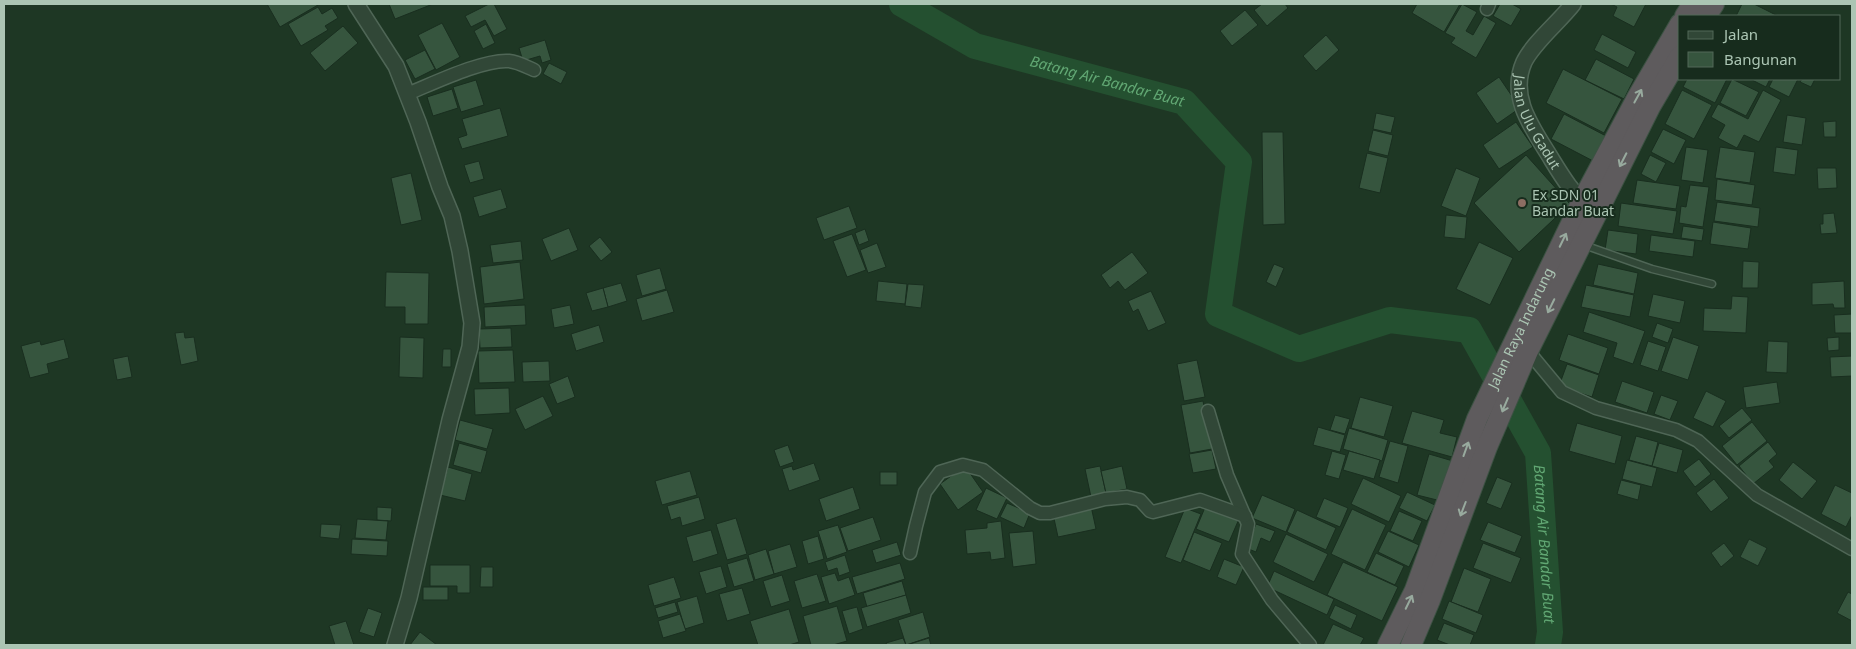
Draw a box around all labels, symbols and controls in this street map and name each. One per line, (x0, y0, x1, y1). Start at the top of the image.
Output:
legend (1678, 15, 1841, 80)
text: Jalan (1722, 24, 1758, 44)
text: Bangunan (1724, 49, 1797, 69)
water label: Batang Air Bandar Buat (1028, 50, 1188, 111)
street label: Jalan Ulu Gadut (1510, 72, 1565, 173)
one-way arrow (1634, 89, 1644, 103)
one-way arrow (1618, 153, 1628, 168)
place label: Ex SDN 01 Bandar Buat (1532, 185, 1614, 220)
marker: Ex SDN 01 Bandar Buat (1516, 197, 1528, 209)
one-way arrow (1559, 233, 1568, 248)
street label: Jalan Raya Indarung (1482, 264, 1558, 393)
one-way arrow (1545, 298, 1555, 313)
one-way arrow (1499, 397, 1509, 412)
one-way arrow (1462, 442, 1471, 458)
water label: Batang Air Bandar Buat (1530, 464, 1560, 625)
one-way arrow (1458, 501, 1467, 516)
one-way arrow (1404, 594, 1414, 609)

